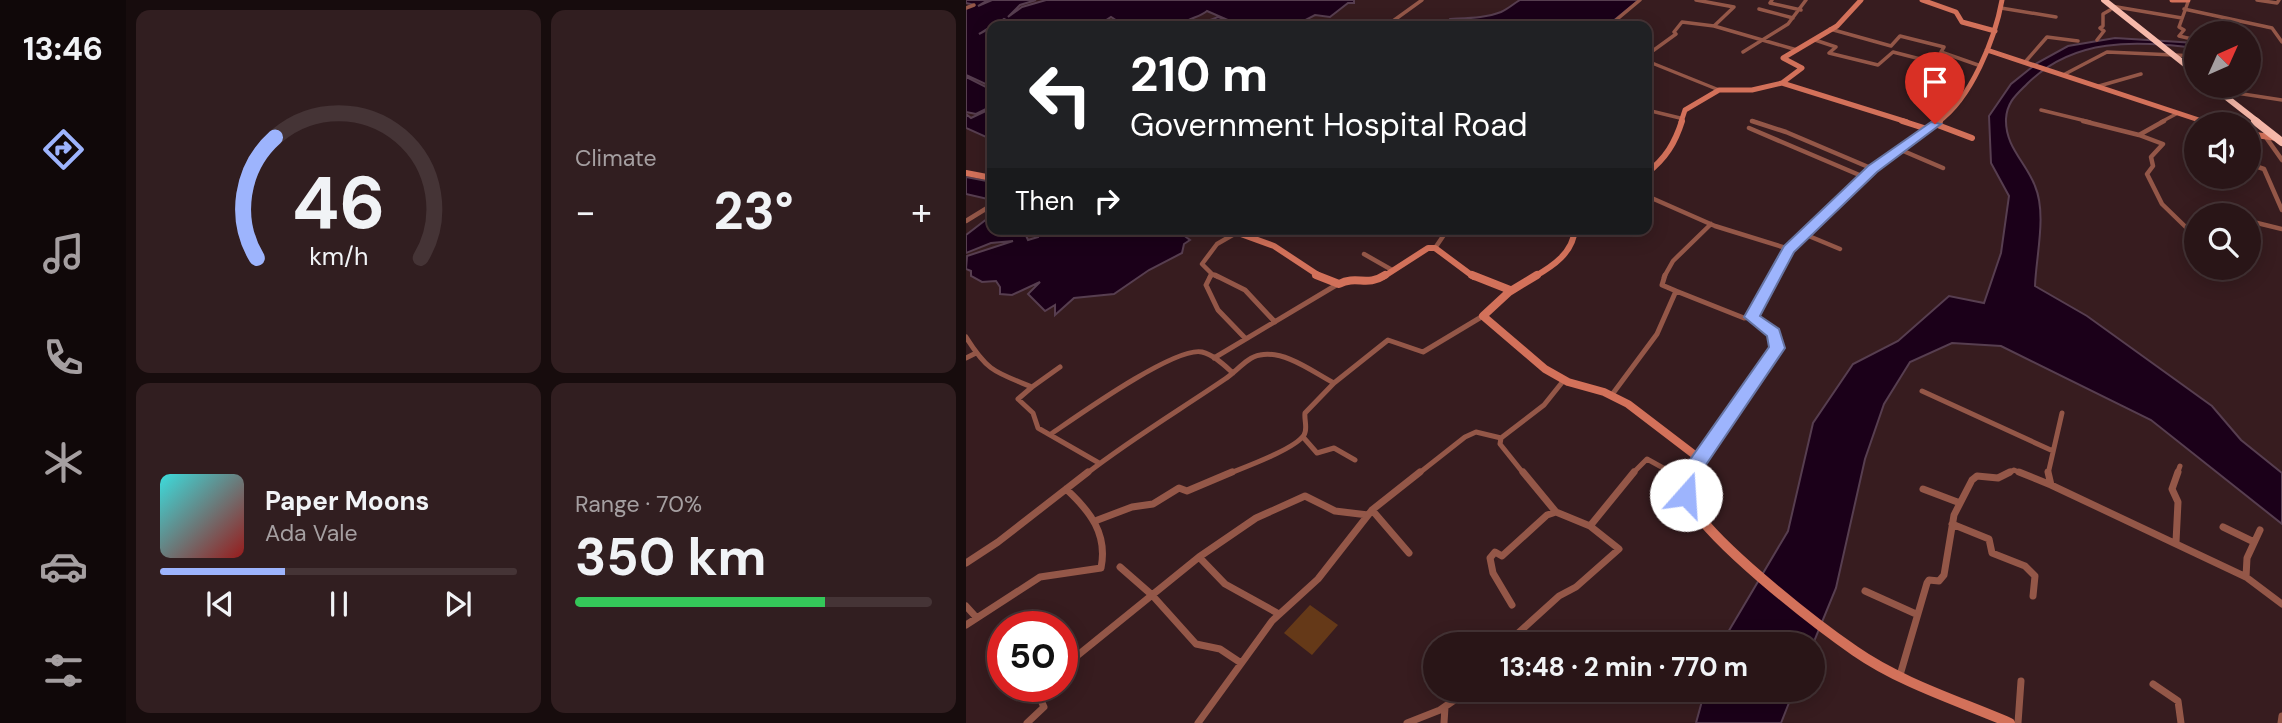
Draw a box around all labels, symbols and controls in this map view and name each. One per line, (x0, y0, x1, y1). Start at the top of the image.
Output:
north arrow (2184, 21, 2261, 98)
map controls (2184, 21, 2261, 280)
text: 13:46 (23, 28, 103, 70)
text: 210 m (1130, 42, 1268, 106)
icon: left (1015, 49, 1106, 140)
pin (1905, 52, 1965, 124)
icon: arrive (1916, 63, 1954, 101)
text: Government Hospital Road (1130, 104, 1528, 146)
button: sound (2184, 112, 2261, 189)
icon: directions (39, 125, 88, 174)
text: Climate (575, 143, 657, 173)
text: 46 (292, 156, 385, 251)
text: 23° (713, 177, 794, 245)
icon: right (1088, 182, 1126, 220)
text: Then (1015, 184, 1074, 218)
text: − (575, 187, 596, 237)
text: + (911, 187, 932, 237)
button: search (2184, 203, 2261, 280)
icon: music (39, 229, 88, 278)
text: km/h (309, 239, 368, 272)
icon: phone (39, 333, 88, 382)
icon: climate (39, 438, 88, 487)
position arrow (1649, 458, 1723, 532)
text: Paper Moons (265, 484, 429, 518)
text: Range · 70% (575, 489, 702, 519)
text: Ada Vale (265, 518, 358, 548)
text: 350 km (575, 523, 767, 591)
icon: car (39, 542, 88, 591)
icon: previous (201, 585, 239, 623)
icon: pause (320, 585, 358, 623)
icon: next (439, 585, 477, 623)
speed limit sign: 50 (987, 611, 1078, 702)
icon: filters (39, 646, 88, 695)
text: 13:48 · 2 min · 770 m (1500, 650, 1748, 684)

